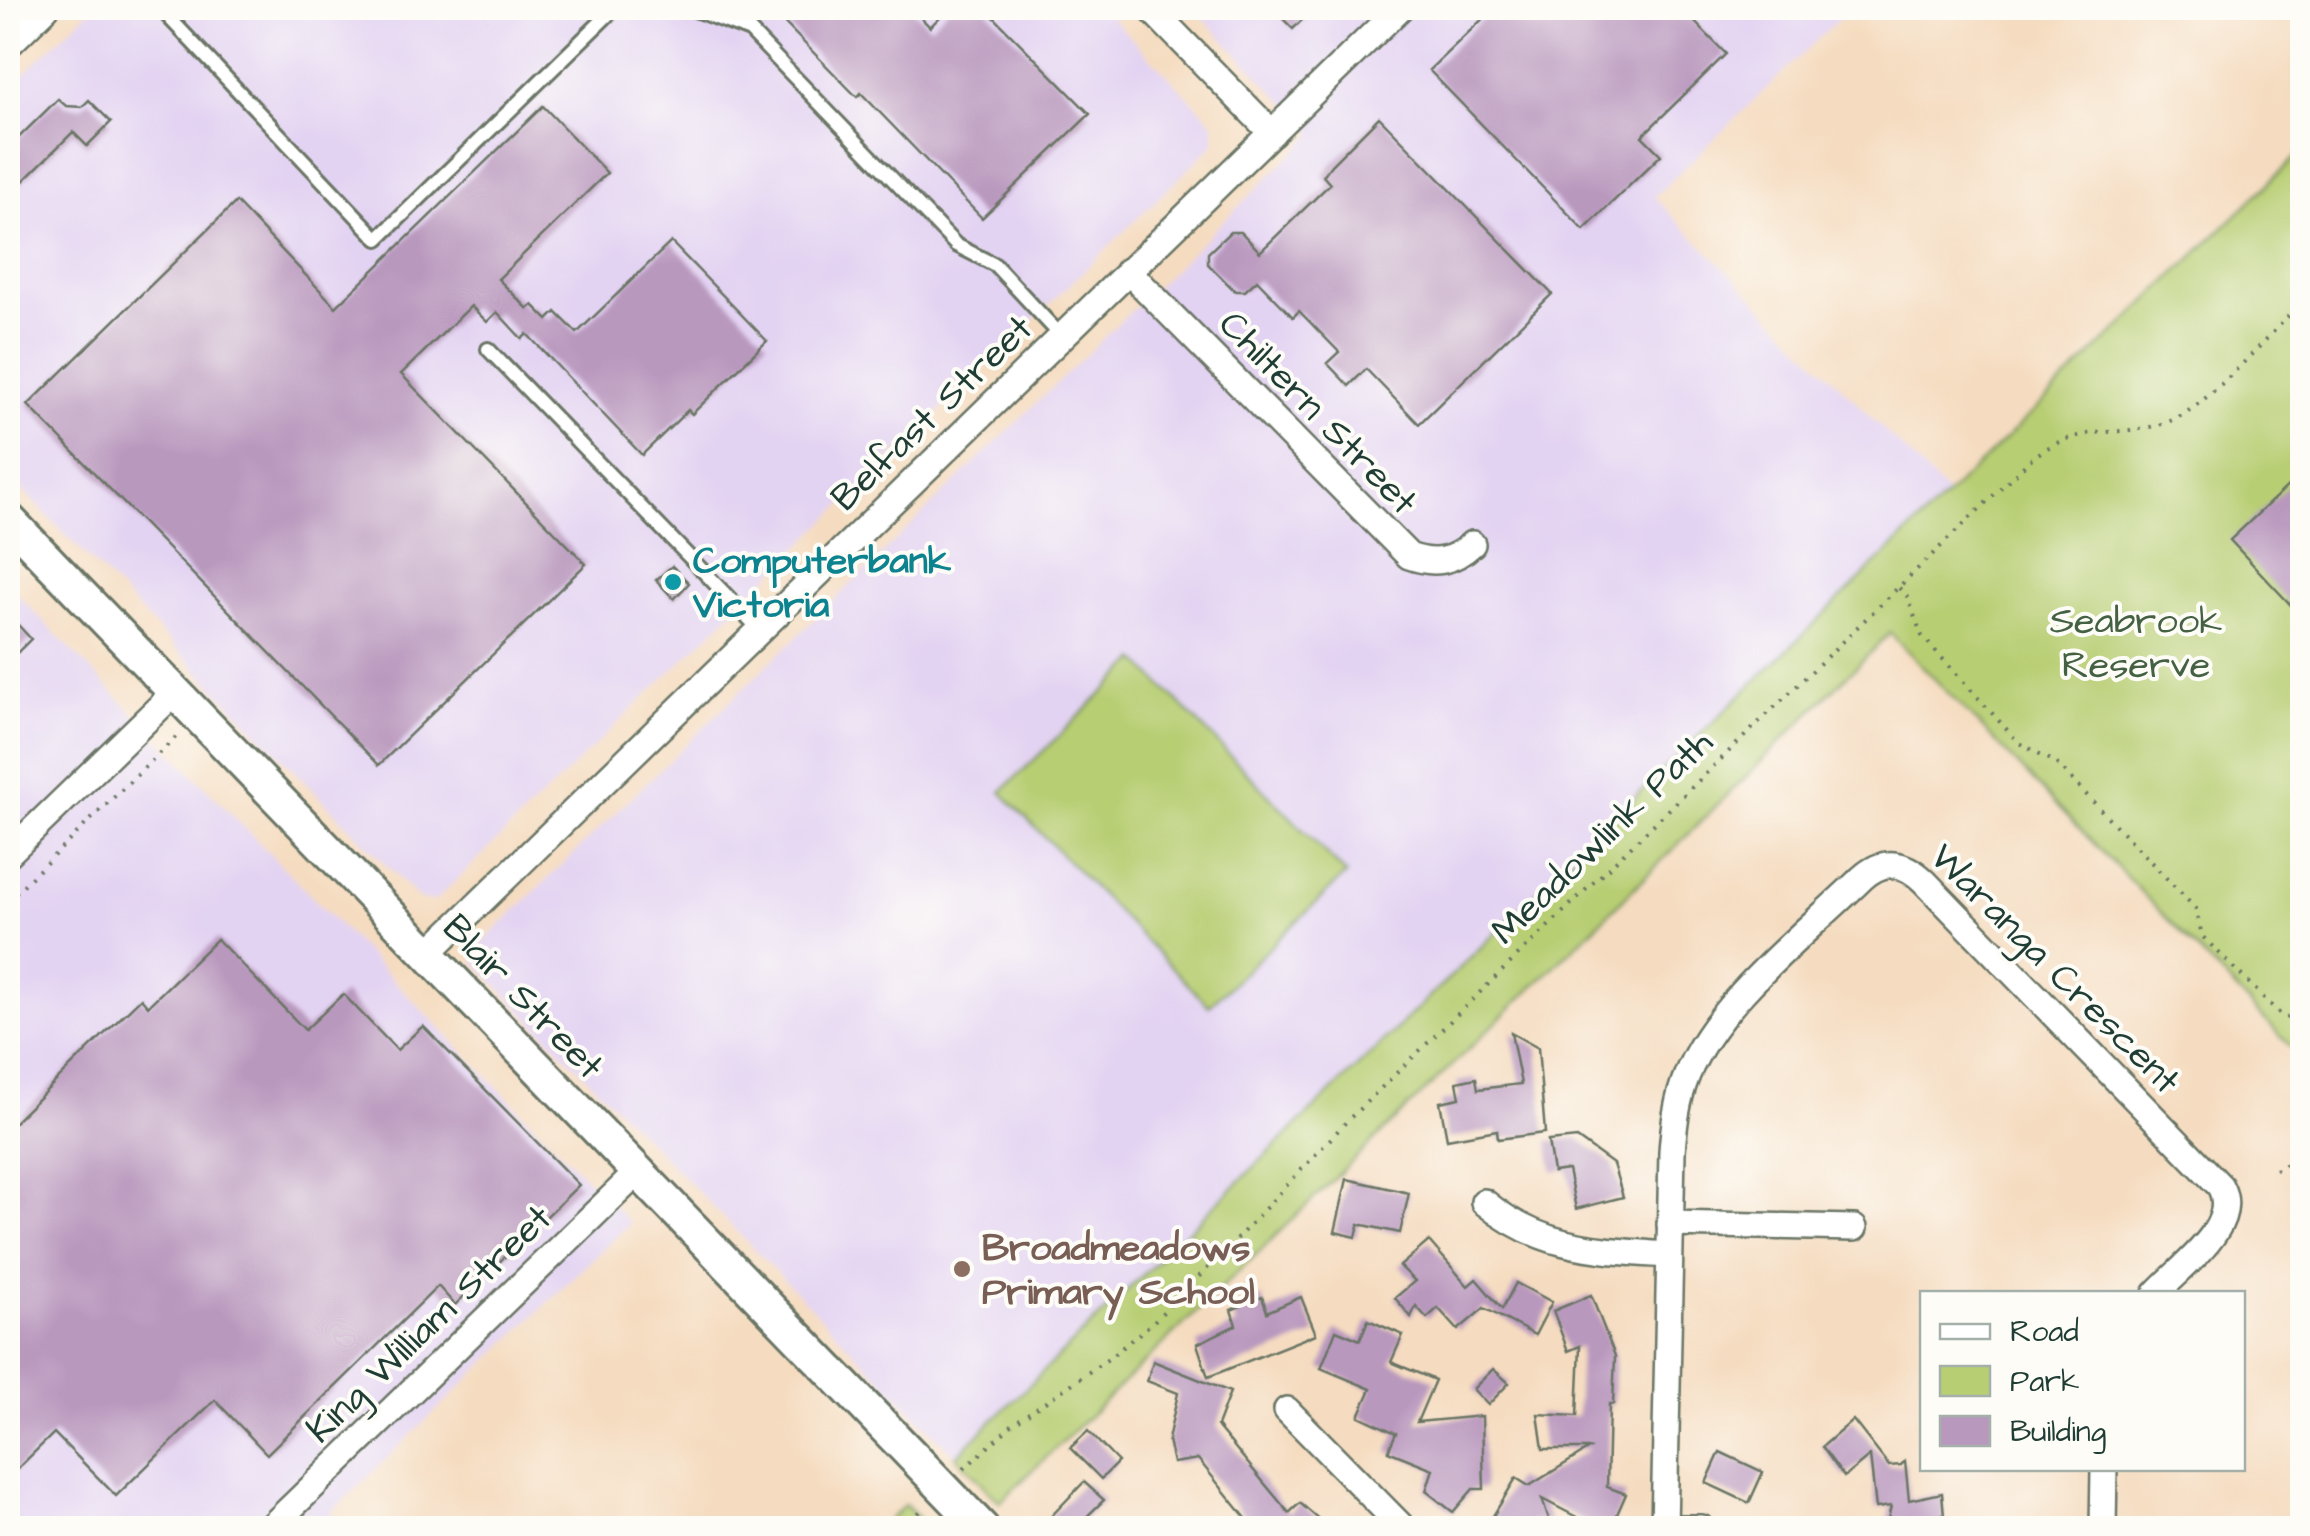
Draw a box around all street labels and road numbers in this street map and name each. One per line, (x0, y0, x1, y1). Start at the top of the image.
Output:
street label: Chiltern Street (1207, 300, 1429, 527)
street label: Belfast Street (820, 304, 1045, 523)
street label: Meadowlink Path (1480, 718, 1725, 957)
street label: Waranga Crescent (1918, 833, 2191, 1106)
street label: Blair Street (430, 903, 615, 1092)
street label: King William Street (295, 1194, 564, 1455)

